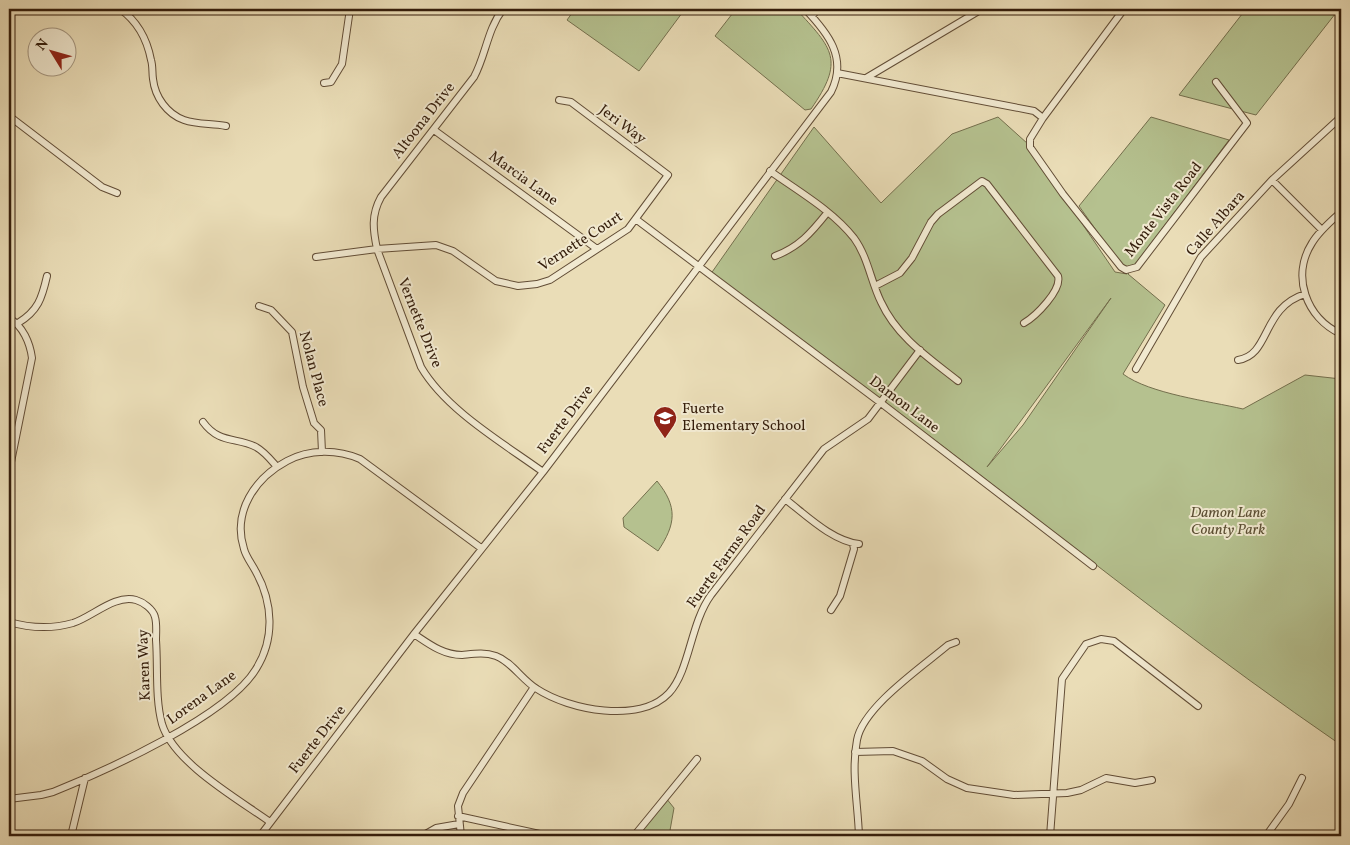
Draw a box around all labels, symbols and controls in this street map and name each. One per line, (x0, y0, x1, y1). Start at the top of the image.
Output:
north arrow (28, 28, 78, 78)
text: N (32, 35, 53, 55)
street label: Altoona Drive (387, 78, 461, 164)
street label: Jeri Way (594, 100, 650, 150)
street label: Marcia Lane (484, 147, 562, 211)
street label: Monte Vista Road (1120, 158, 1208, 262)
street label: Calle Albara (1182, 187, 1250, 261)
street label: Vernette Court (535, 207, 627, 277)
street label: Vernette Drive (391, 275, 447, 371)
street label: Nolan Place (293, 329, 333, 409)
street label: Damon Lane (864, 371, 944, 439)
street label: Fuerte Drive (533, 381, 599, 459)
place label: Fuerte Elementary School (682, 399, 805, 437)
school or university icon: Fuerte Elementary School (652, 405, 678, 439)
street label: Fuerte Farms Road (682, 501, 772, 613)
park label: Damon Lane County Park (1190, 503, 1266, 541)
street label: Karen Way (133, 629, 157, 701)
street label: Lorena Lane (163, 666, 241, 730)
street label: Fuerte Drive (285, 701, 351, 779)

